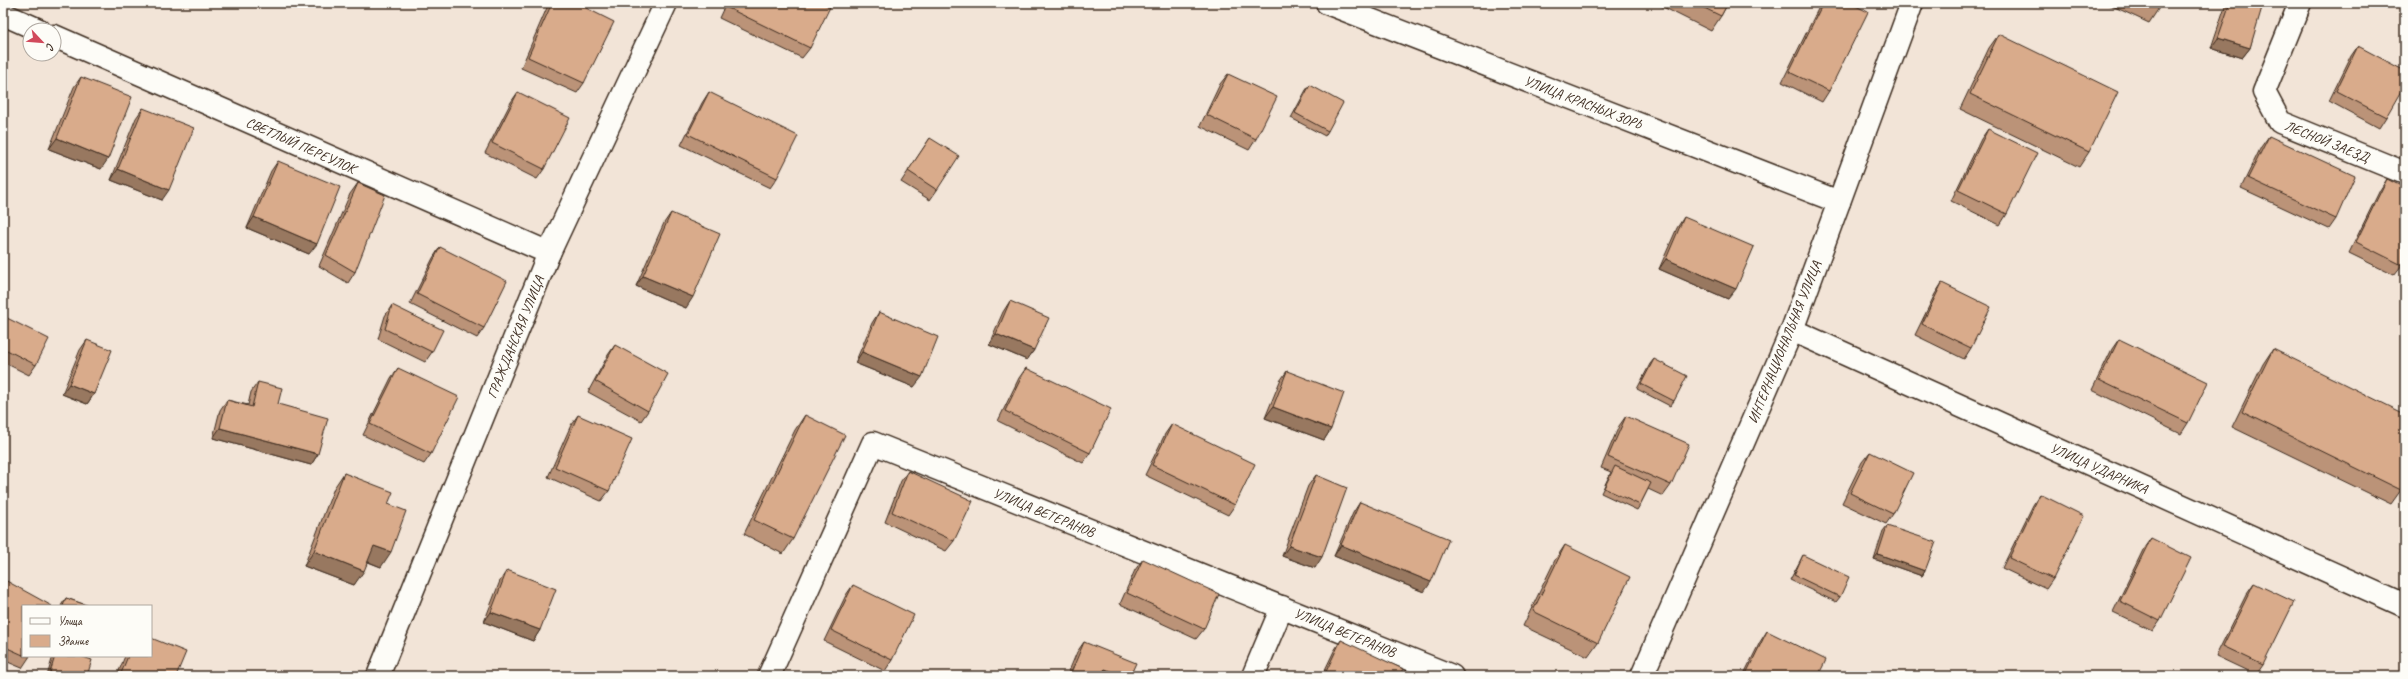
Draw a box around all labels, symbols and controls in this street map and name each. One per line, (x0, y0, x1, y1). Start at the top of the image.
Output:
north arrow (22, 22, 62, 62)
text: С (43, 41, 58, 53)
street label: УЛИЦА КРАСНЫХ ЗОРЬ (1521, 72, 1645, 133)
street label: СВЕТЛЫЙ ПЕРЕУЛОК (243, 114, 361, 178)
street label: ЛЕСНОЙ ЗАЕЗД (2282, 117, 2373, 167)
street label: ИНТЕРНАЦИОНАЛЬНАЯ УЛИЦА (1744, 258, 1825, 426)
street label: ГРАЖДАНСКАЯ УЛИЦА (483, 273, 548, 401)
street label: УЛИЦА УДАРНИКА (2047, 439, 2151, 498)
street label: УЛИЦА ВЕТЕРАНОВ (991, 484, 1099, 541)
street label: УЛИЦА ВЕТЕРАНОВ (1292, 604, 1400, 661)
legend (22, 605, 152, 657)
text: Улица (58, 613, 83, 629)
text: Здание (58, 633, 89, 649)

